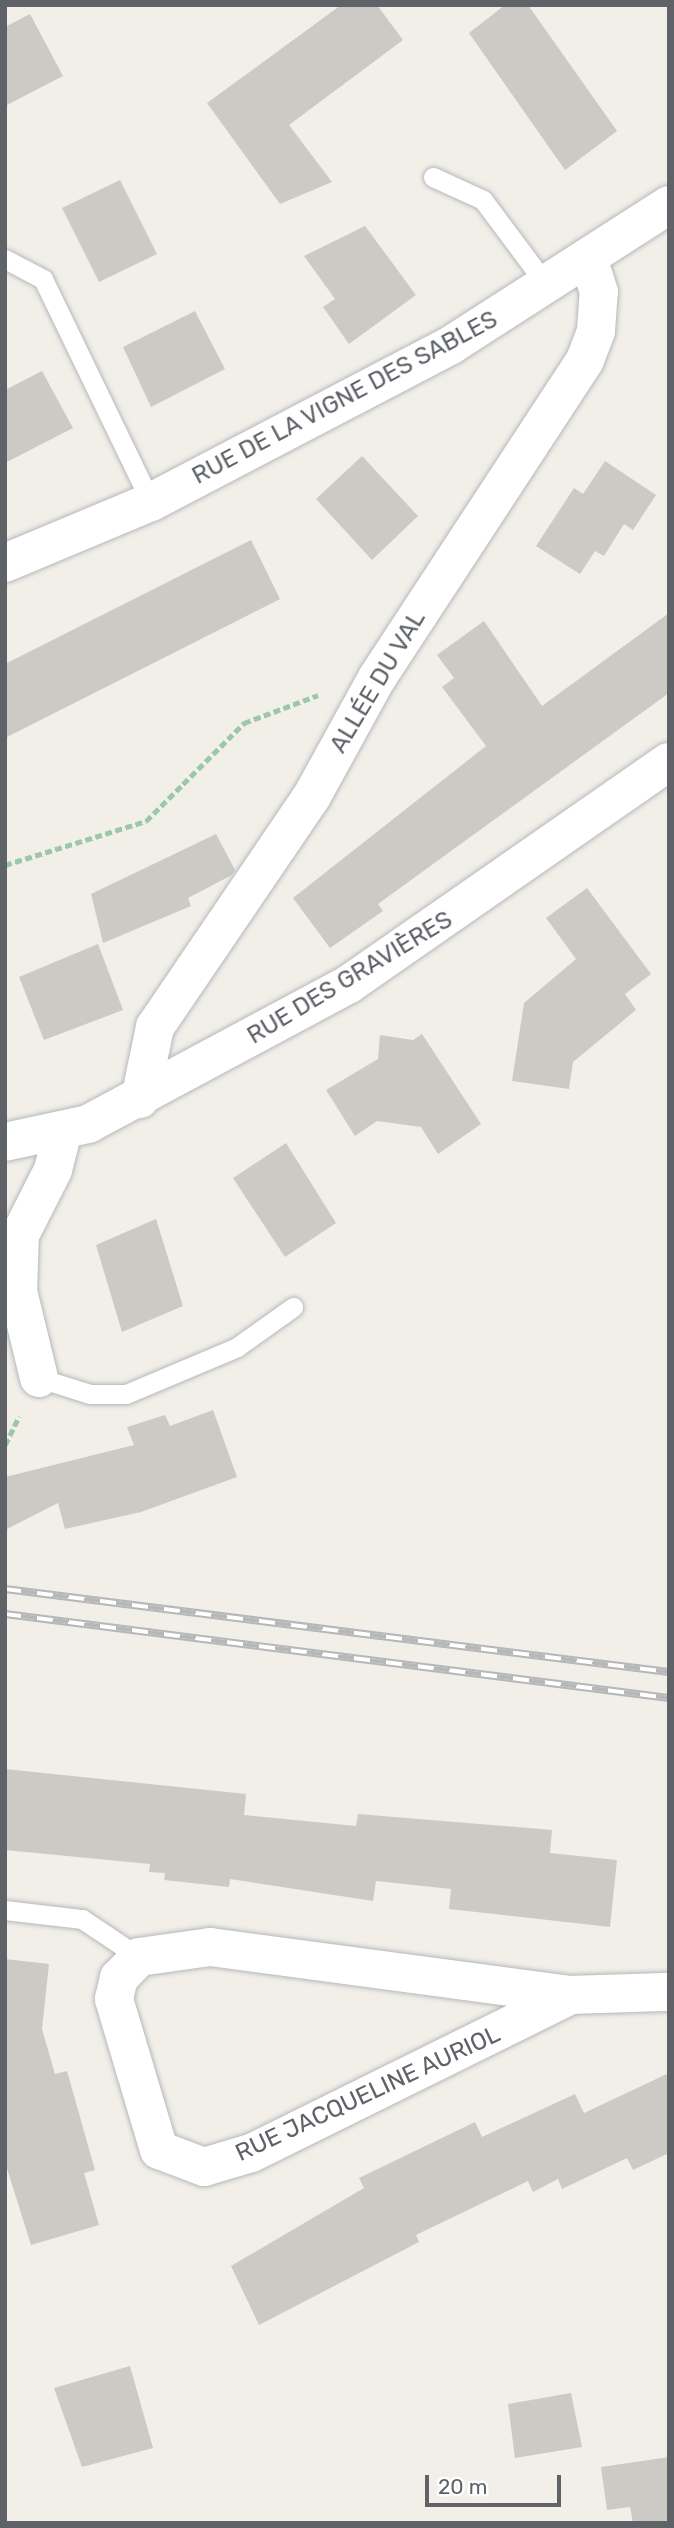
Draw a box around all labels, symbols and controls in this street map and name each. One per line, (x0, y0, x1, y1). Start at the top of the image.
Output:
street label: RUE DE LA VIGNE DES SABLES (187, 305, 503, 491)
street label: ALLÉE DU VAL (324, 605, 432, 759)
street label: RUE DES GRAVIÈRES (242, 905, 458, 1051)
street label: RUE JACQUELINE AURIOL (231, 2020, 505, 2168)
scale bar (429, 2462, 566, 2506)
text: 20 m (438, 2474, 487, 2499)

